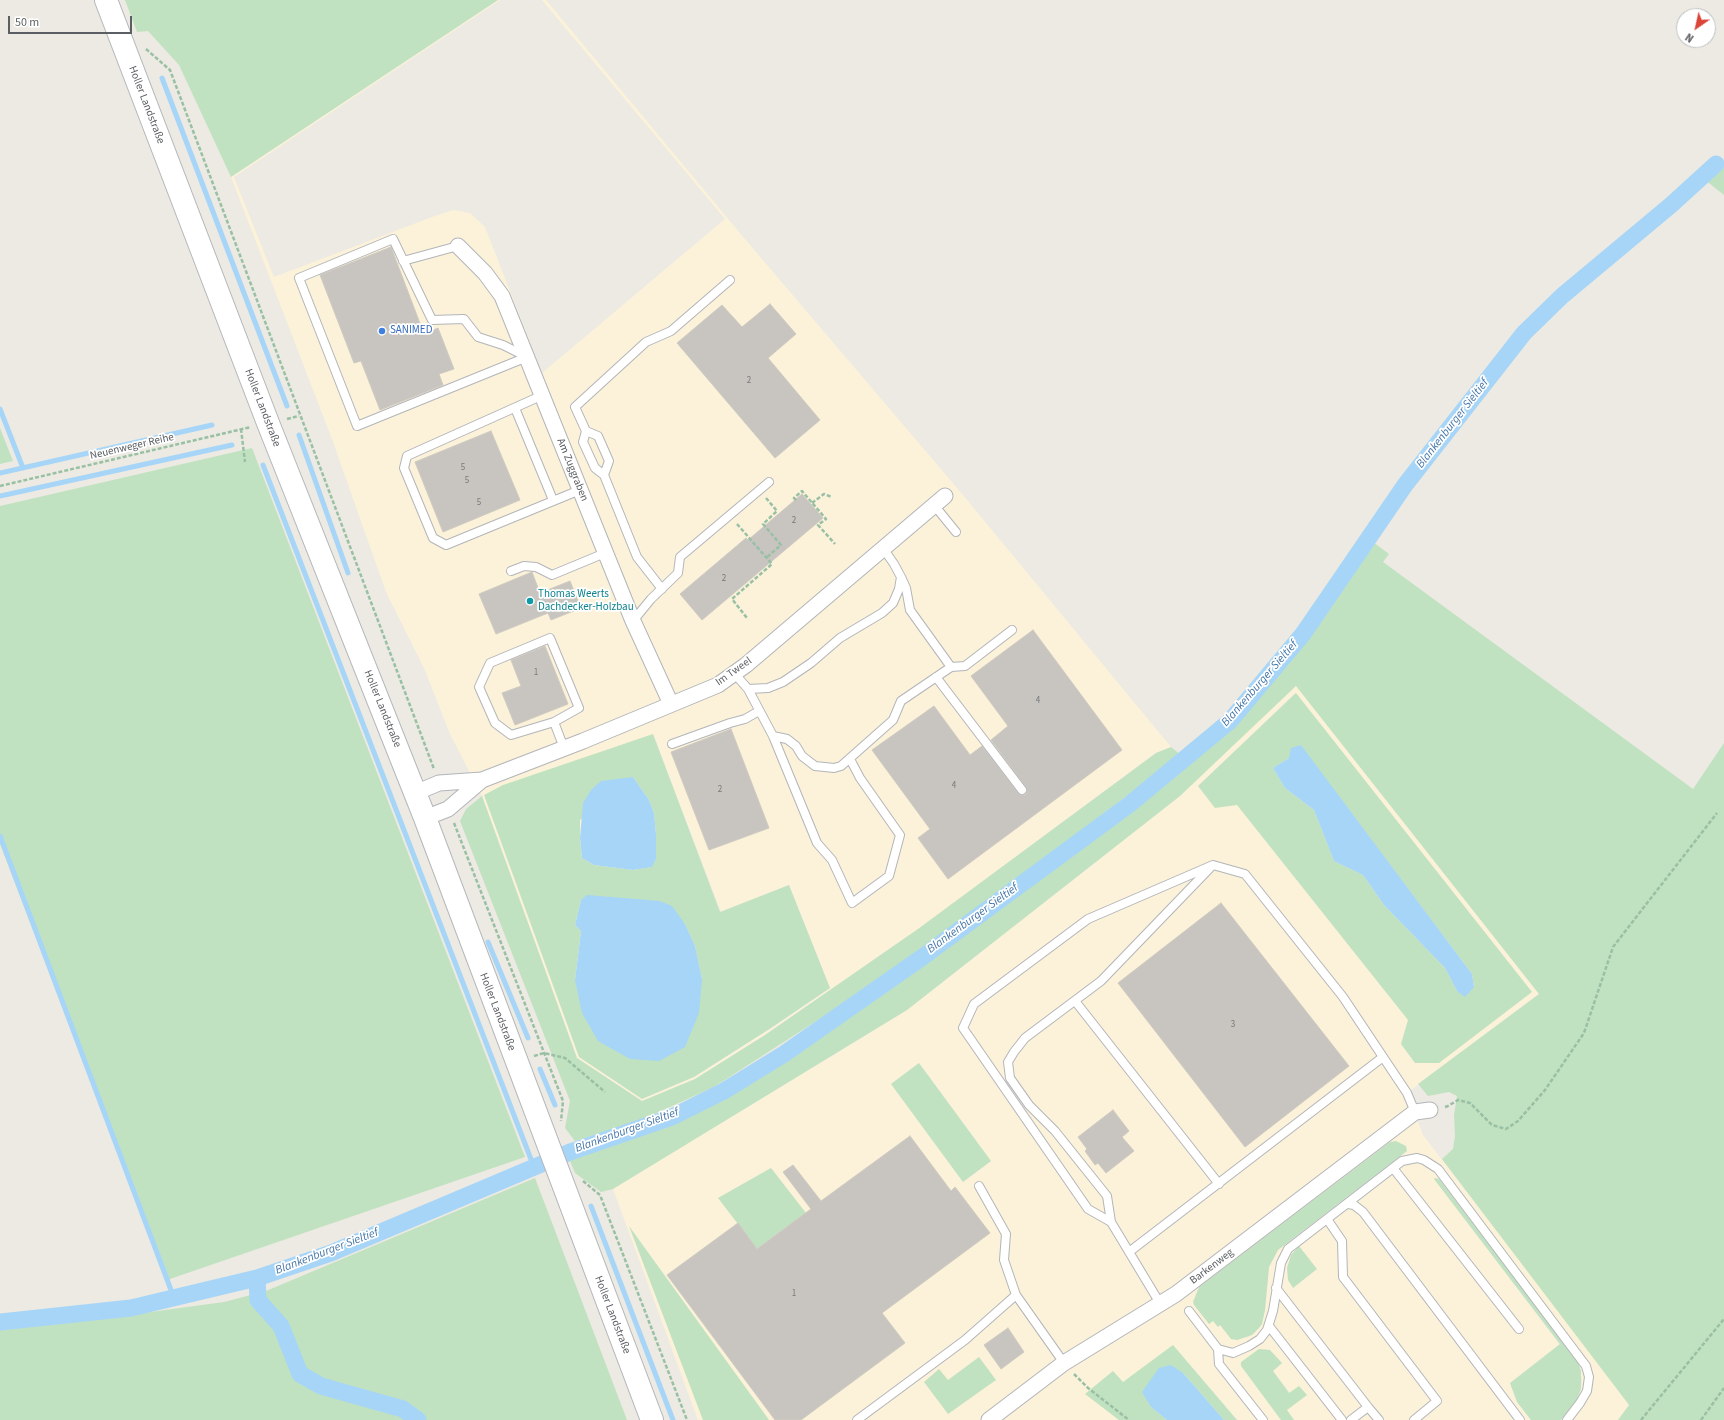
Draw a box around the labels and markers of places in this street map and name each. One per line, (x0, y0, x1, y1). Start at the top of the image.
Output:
place label: SANIMED (390, 324, 432, 338)
marker: SANIMED (377, 326, 387, 336)
place label: Thomas Weerts Dachdecker-Holzbau (538, 588, 634, 614)
marker: Thomas Weerts Dachdecker-Holzbau (525, 596, 535, 606)

